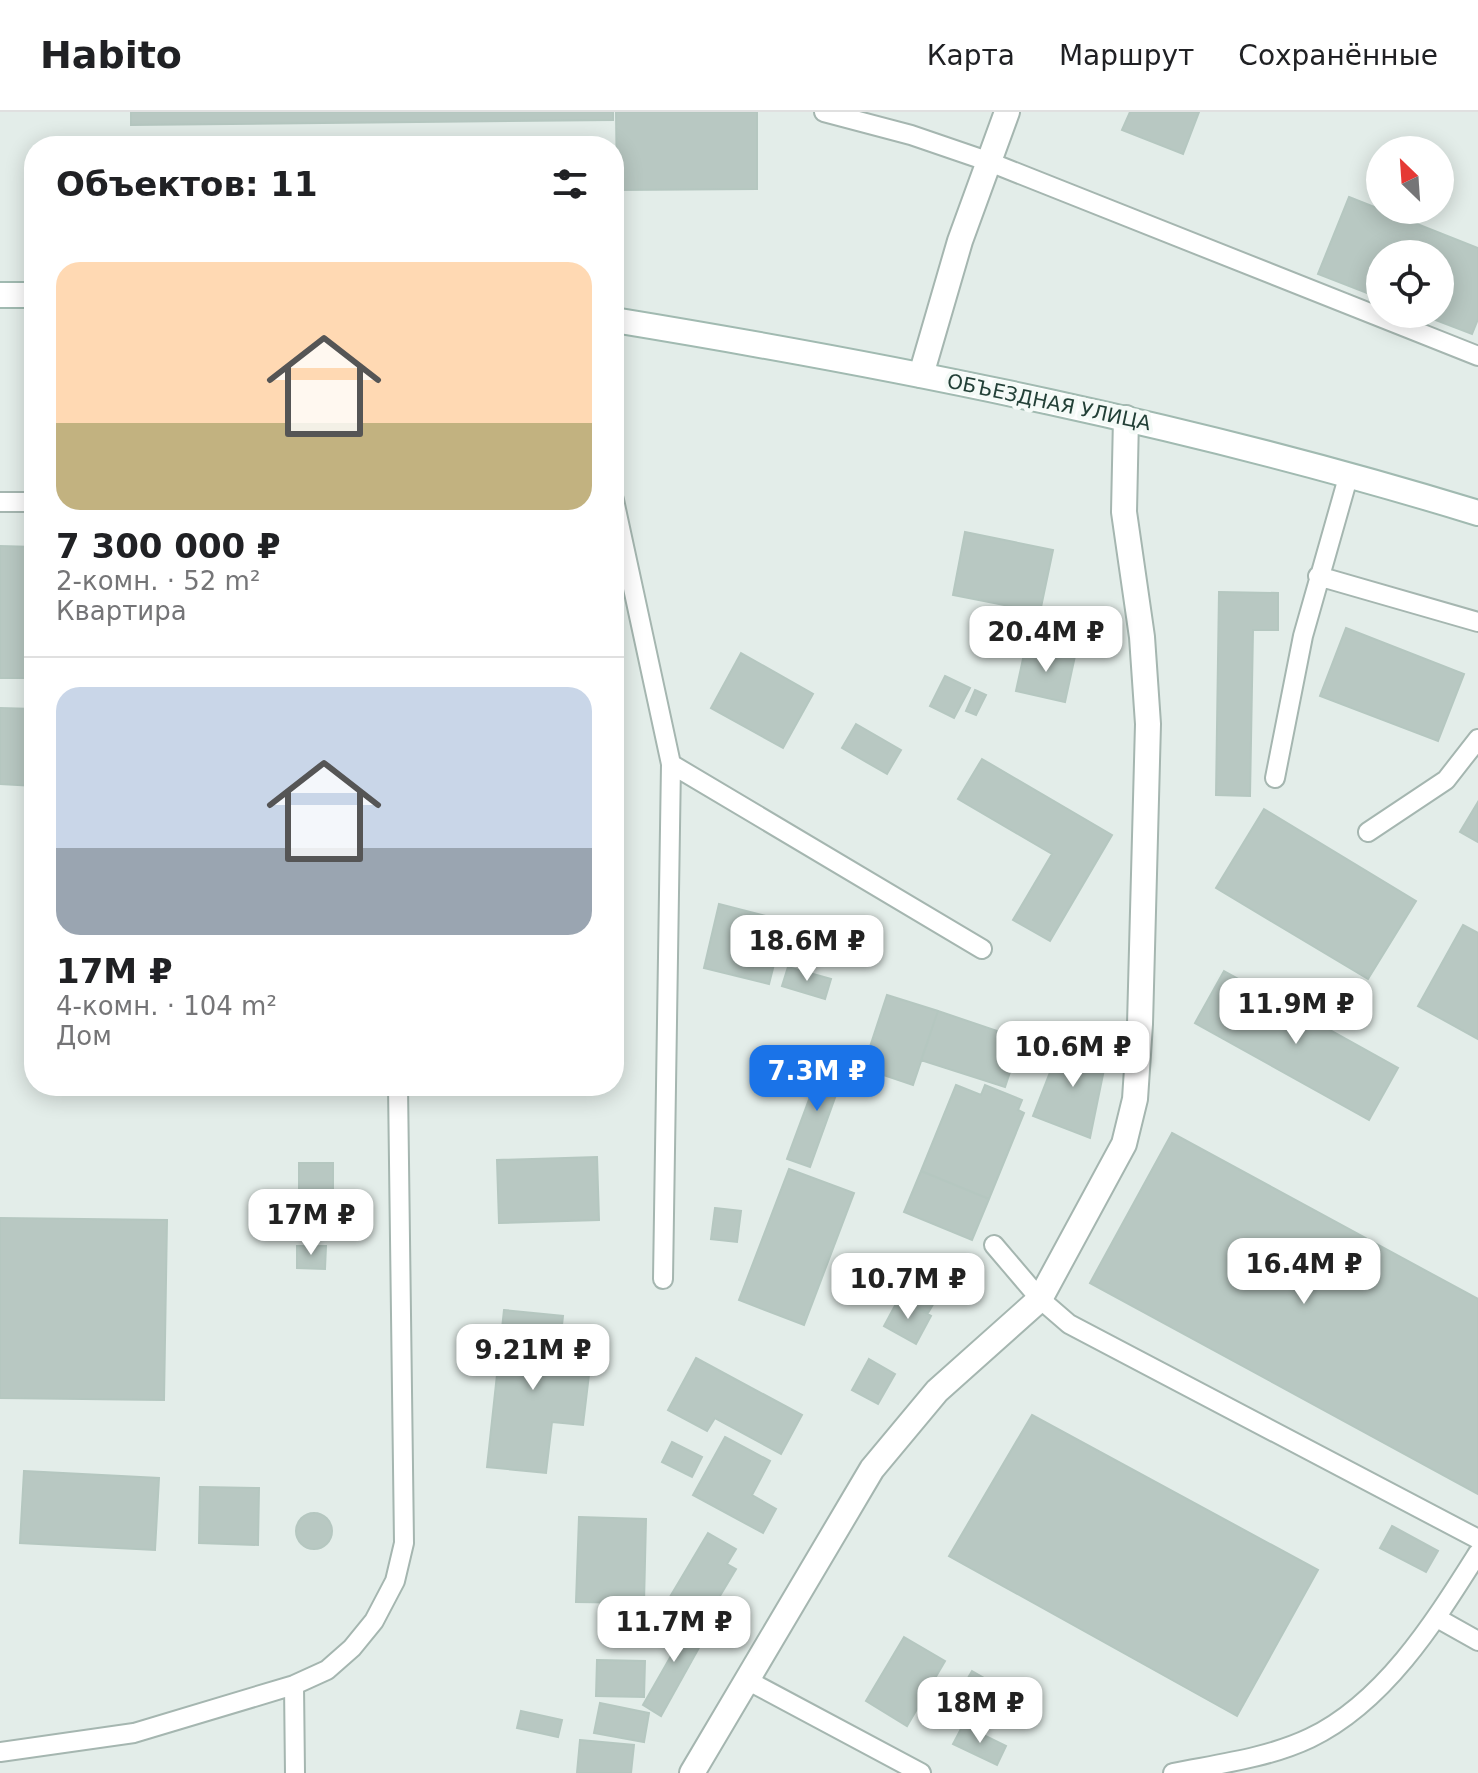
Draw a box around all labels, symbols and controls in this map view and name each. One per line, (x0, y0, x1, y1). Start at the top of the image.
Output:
text: Habito (40, 33, 182, 77)
text: Карта (927, 39, 1015, 72)
text: Маршрут (1059, 39, 1194, 72)
text: Сохранённые (1238, 39, 1438, 72)
north arrow (1366, 136, 1454, 224)
map controls (1366, 136, 1454, 328)
icon: filters (548, 162, 592, 206)
text: Объектов: 11 (56, 164, 318, 204)
button: locate (1366, 240, 1454, 328)
icon: home (252, 314, 396, 458)
street label: ОБЪЕЗДНАЯ УЛИЦА (945, 369, 1153, 435)
text: 7 300 000 ₽ (56, 526, 281, 566)
text: 2-комн. · 52 m² (56, 566, 260, 596)
text: Квартира (56, 596, 187, 626)
pin: 20.4M ₽ (972, 606, 1120, 674)
text: 20.4M ₽ (987, 617, 1105, 647)
icon: home (252, 739, 396, 883)
pin: 18.6M ₽ (733, 915, 881, 983)
text: 18.6M ₽ (748, 926, 866, 956)
text: 17M ₽ (56, 951, 173, 991)
pin: 11.9M ₽ (1222, 978, 1370, 1046)
text: 11.9M ₽ (1237, 989, 1355, 1019)
text: 4-комн. · 104 m² (56, 991, 277, 1021)
text: Дом (56, 1021, 112, 1051)
pin: 10.6M ₽ (999, 1021, 1147, 1089)
text: 10.6M ₽ (1014, 1032, 1132, 1062)
pin: 7.3M ₽ (752, 1045, 882, 1113)
text: 7.3M ₽ (767, 1056, 867, 1086)
pin: 17M ₽ (255, 1189, 367, 1257)
text: 17M ₽ (266, 1200, 356, 1230)
pin: 16.4M ₽ (1230, 1238, 1378, 1306)
text: 16.4M ₽ (1245, 1249, 1363, 1279)
pin: 10.7M ₽ (834, 1253, 982, 1321)
text: 10.7M ₽ (849, 1264, 967, 1294)
pin: 9.21M ₽ (459, 1324, 607, 1392)
text: 9.21M ₽ (474, 1335, 592, 1365)
pin: 11.7M ₽ (600, 1596, 748, 1664)
text: 11.7M ₽ (615, 1607, 733, 1637)
pin: 18M ₽ (924, 1677, 1036, 1745)
text: 18M ₽ (935, 1688, 1025, 1718)

